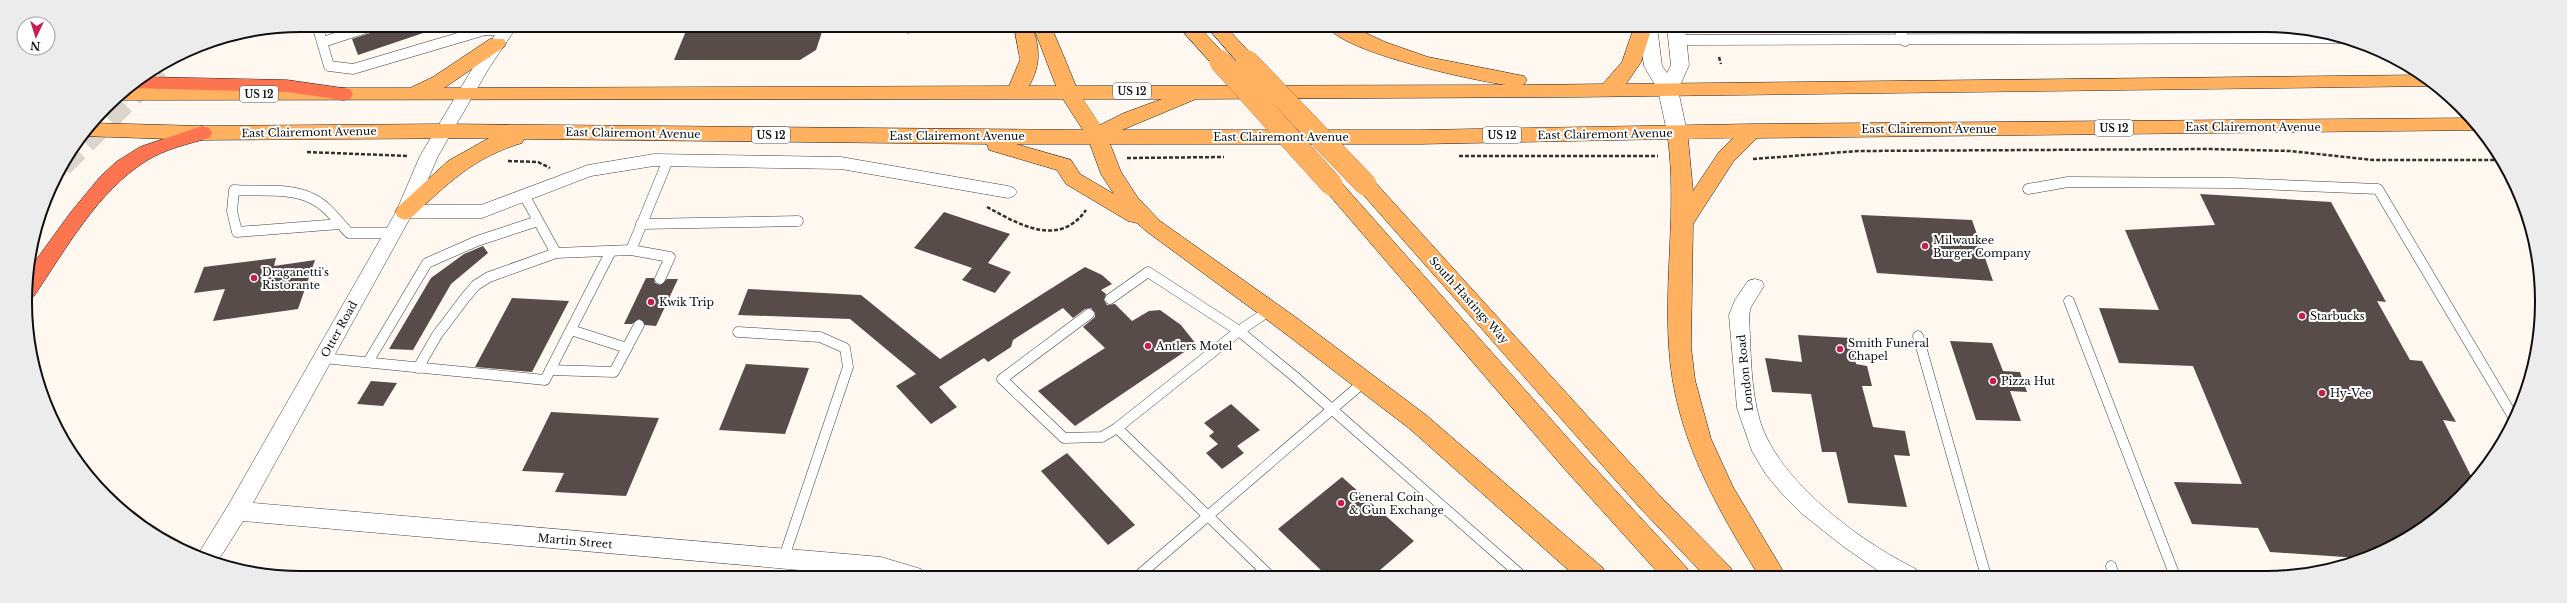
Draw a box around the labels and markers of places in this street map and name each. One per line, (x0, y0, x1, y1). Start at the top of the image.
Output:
place label: Milwaukee Burger Company (1933, 233, 2031, 260)
marker: Milwaukee Burger Company (1920, 241, 1930, 251)
place label: Draganetti's Ristorante (262, 265, 329, 292)
marker: Draganetti's Ristorante (249, 273, 259, 283)
place label: Kwik Trip (659, 295, 714, 309)
marker: Kwik Trip (646, 297, 656, 307)
place label: Starbucks (2310, 309, 2365, 323)
marker: Starbucks (2297, 311, 2307, 321)
place label: Smith Funeral Chapel (1848, 336, 1929, 363)
place label: Antlers Motel (1155, 339, 1233, 353)
marker: Antlers Motel (1143, 341, 1153, 351)
marker: Smith Funeral Chapel (1835, 344, 1845, 354)
place label: Pizza Hut (2001, 374, 2056, 388)
marker: Pizza Hut (1988, 376, 1998, 386)
place label: Hy-Vee (2330, 386, 2372, 400)
marker: Hy-Vee (2317, 388, 2327, 398)
place label: General Coin & Gun Exchange (1349, 490, 1444, 517)
marker: General Coin & Gun Exchange (1336, 498, 1346, 508)

